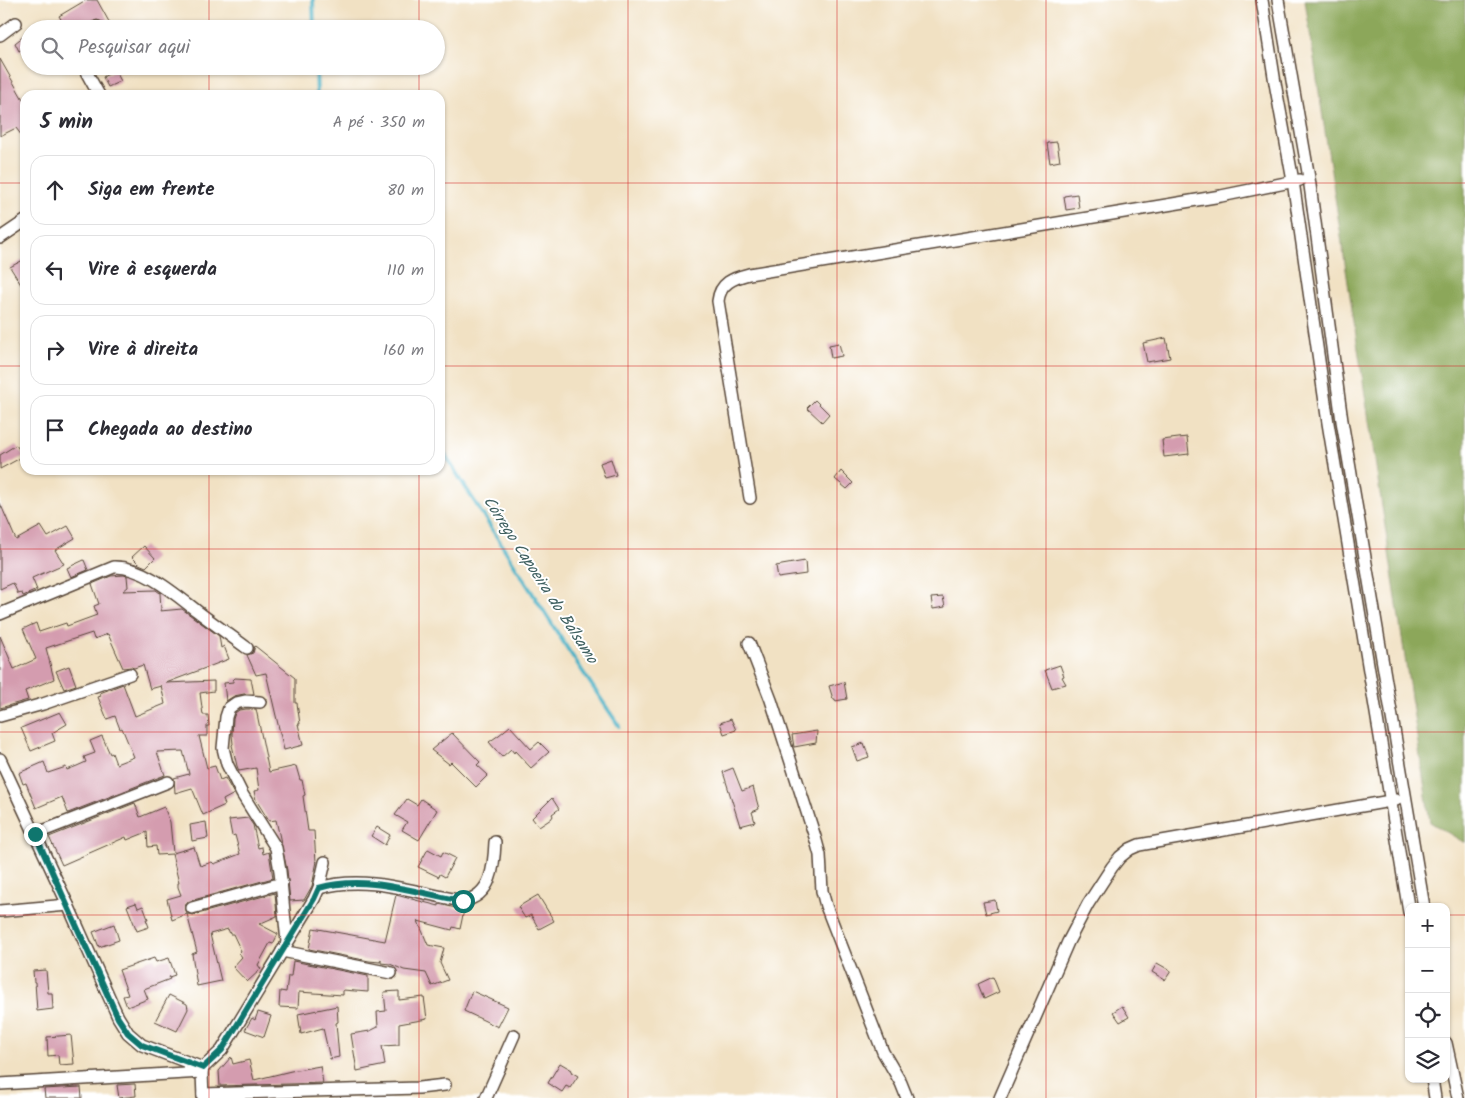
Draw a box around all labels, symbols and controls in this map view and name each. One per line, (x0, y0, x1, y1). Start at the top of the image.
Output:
search box (20, 20, 445, 75)
text: Pesquisar aqui (78, 33, 190, 63)
icon: search (38, 34, 66, 62)
text: 5 min (40, 106, 93, 139)
text: A pé · 350 m (333, 110, 425, 135)
text: Siga em frente (88, 175, 215, 205)
icon: ahead (41, 176, 69, 204)
text: 80 m (387, 178, 424, 203)
text: Vire à esquerda (88, 255, 217, 285)
icon: left (41, 256, 69, 284)
text: 110 m (387, 258, 424, 283)
text: Vire à direita (88, 335, 198, 365)
icon: right (41, 336, 69, 364)
text: 160 m (383, 338, 424, 363)
text: Chegada ao destino (88, 415, 253, 445)
icon: arrive (41, 416, 69, 444)
water label: Córrego Capoeira do Bálsamo (476, 491, 605, 670)
route end (24, 823, 47, 846)
route start (452, 890, 475, 913)
map controls (1405, 903, 1450, 1083)
button: + (1405, 903, 1450, 948)
button: − (1405, 948, 1450, 993)
button: locate (1405, 993, 1450, 1038)
button: layers (1405, 1038, 1450, 1083)

